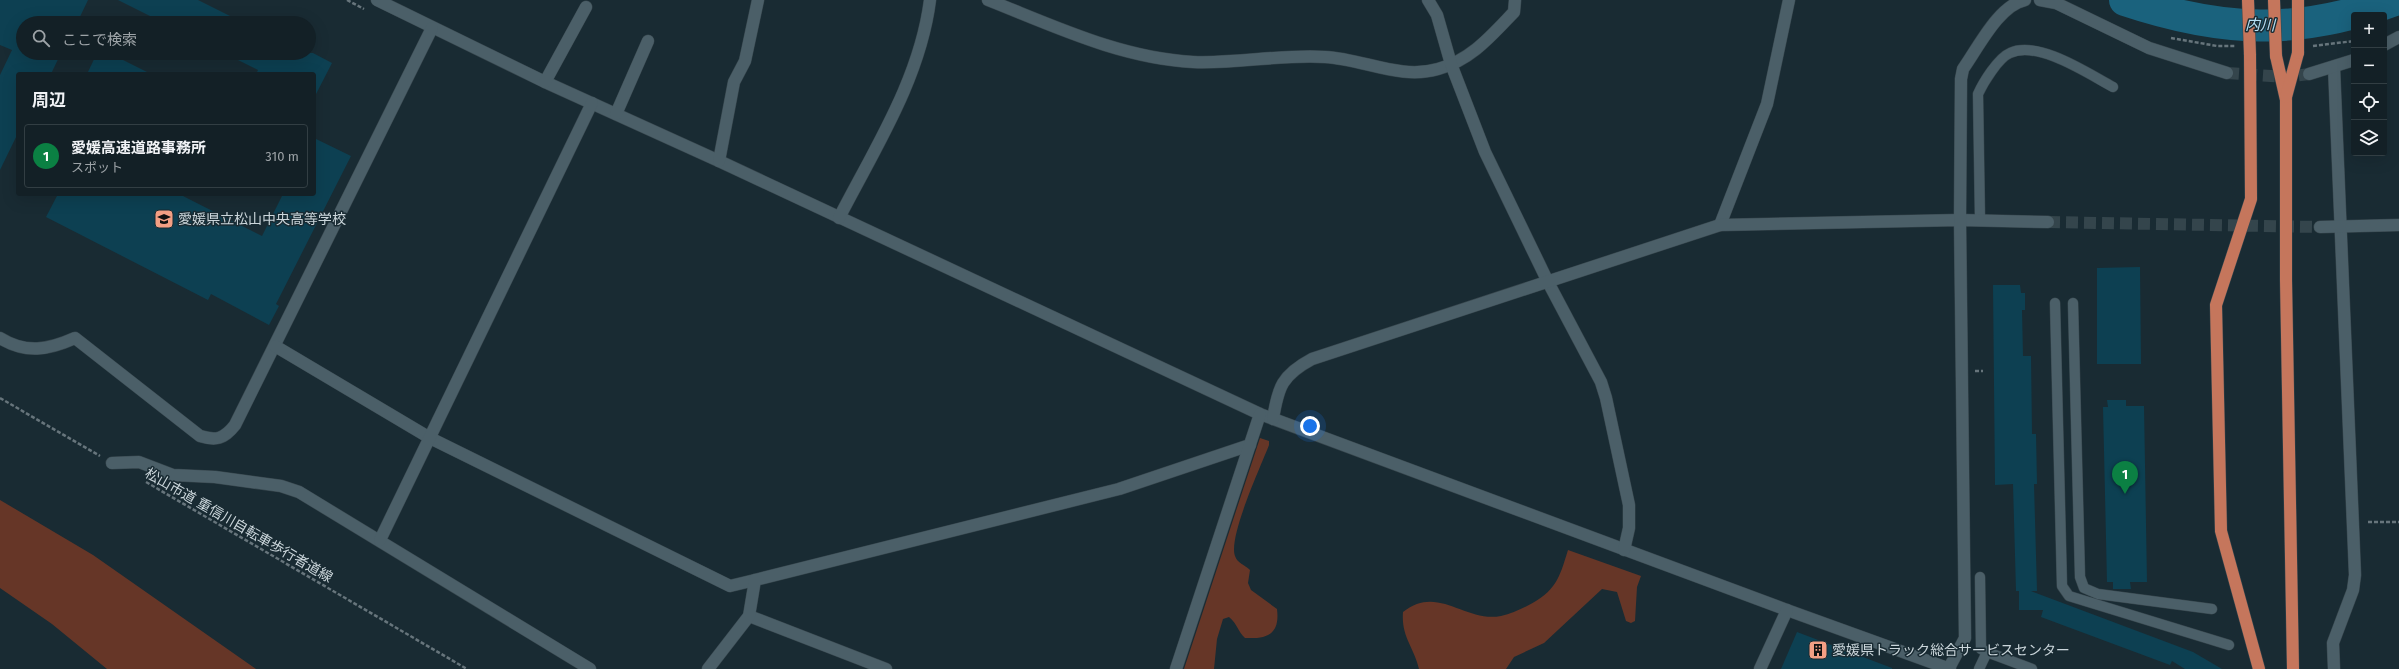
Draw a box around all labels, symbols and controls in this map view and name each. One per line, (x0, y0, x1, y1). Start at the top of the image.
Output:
map controls (2351, 12, 2387, 156)
button: + (2351, 12, 2387, 48)
search box (16, 16, 316, 60)
water label: 内川 (2245, 16, 2277, 34)
icon: search (30, 27, 52, 49)
text: ここで検索 (62, 31, 137, 49)
button: − (2351, 48, 2387, 84)
button: locate (2351, 84, 2387, 120)
text: 周辺 (32, 90, 66, 111)
button: layers (2351, 120, 2387, 156)
text: 愛媛高速道路事務所 (71, 139, 206, 157)
text: 1 (43, 149, 49, 164)
text: 310 m (265, 149, 299, 164)
text: スポット (71, 160, 123, 175)
school or university icon: 愛媛県立松山中央高等学校 (153, 208, 175, 230)
place label: 愛媛県立松山中央高等学校 (178, 211, 346, 228)
your location (1300, 416, 1320, 436)
pin: 1 (2112, 461, 2138, 494)
street label: 松山市道 重信川自転車歩行者道線 (142, 465, 336, 586)
building icon: 愛媛県トラック総合サービスセンター (1807, 639, 1829, 661)
place label: 愛媛県トラック総合サービスセンター (1832, 642, 2070, 659)

